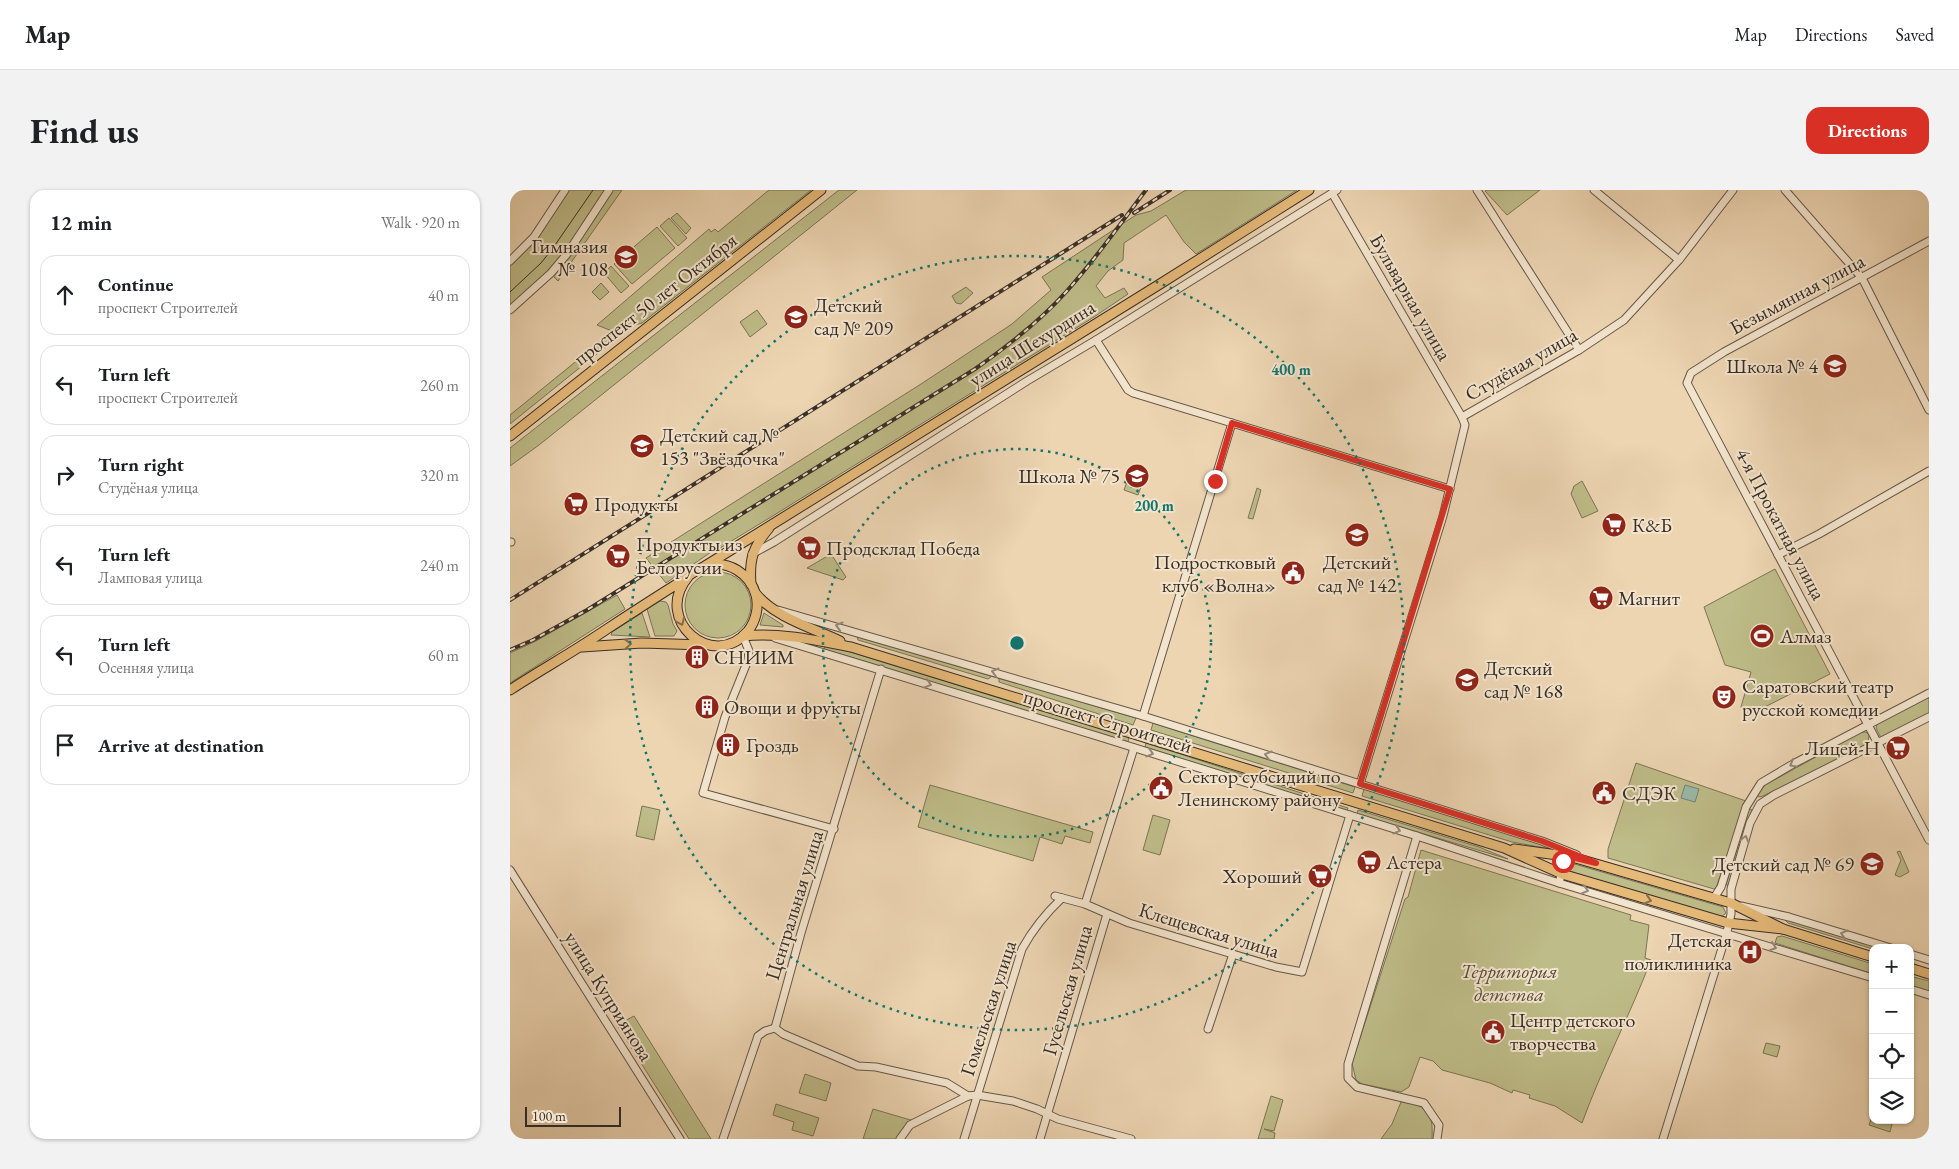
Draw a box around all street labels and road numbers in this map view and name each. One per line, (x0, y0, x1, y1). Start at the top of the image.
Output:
street label: проспект 50 лет Октября (568, 227, 742, 371)
street label: Бульварная улица (1364, 229, 1458, 365)
street label: Безымянная улица (1725, 247, 1869, 341)
street label: улица Шехурдина (964, 294, 1100, 392)
street label: Студёная улица (1460, 321, 1582, 407)
street label: 4-я Прокатная улица (1730, 444, 1832, 604)
street label: проспект Строителей (1021, 683, 1196, 759)
street label: Центральная улица (759, 827, 829, 983)
street label: Клещевская улица (1136, 896, 1282, 964)
street label: Гусельская улица (1036, 922, 1098, 1058)
street label: улица Куприянова (559, 926, 659, 1066)
street label: Гомельская улица (954, 937, 1022, 1079)

